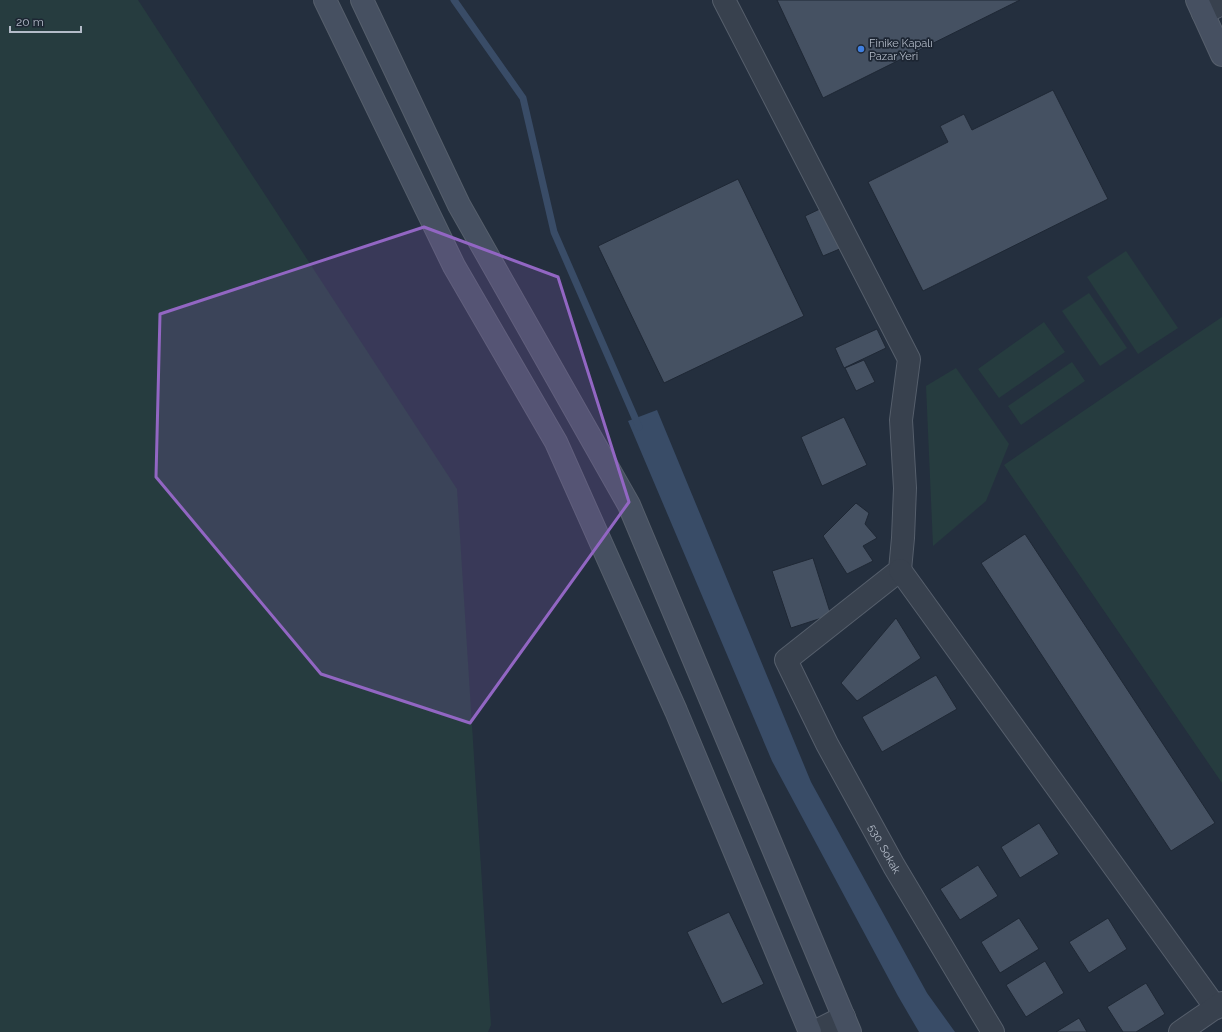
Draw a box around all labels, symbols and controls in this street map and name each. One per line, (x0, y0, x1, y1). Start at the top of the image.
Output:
scale bar (10, 8, 81, 34)
text: 20 m (16, 15, 44, 29)
place label: Finike Kapalı Pazar Yeri (869, 37, 933, 63)
marker: Finike Kapalı Pazar Yeri (856, 44, 866, 54)
street label: 530. Sokak (865, 822, 903, 876)

